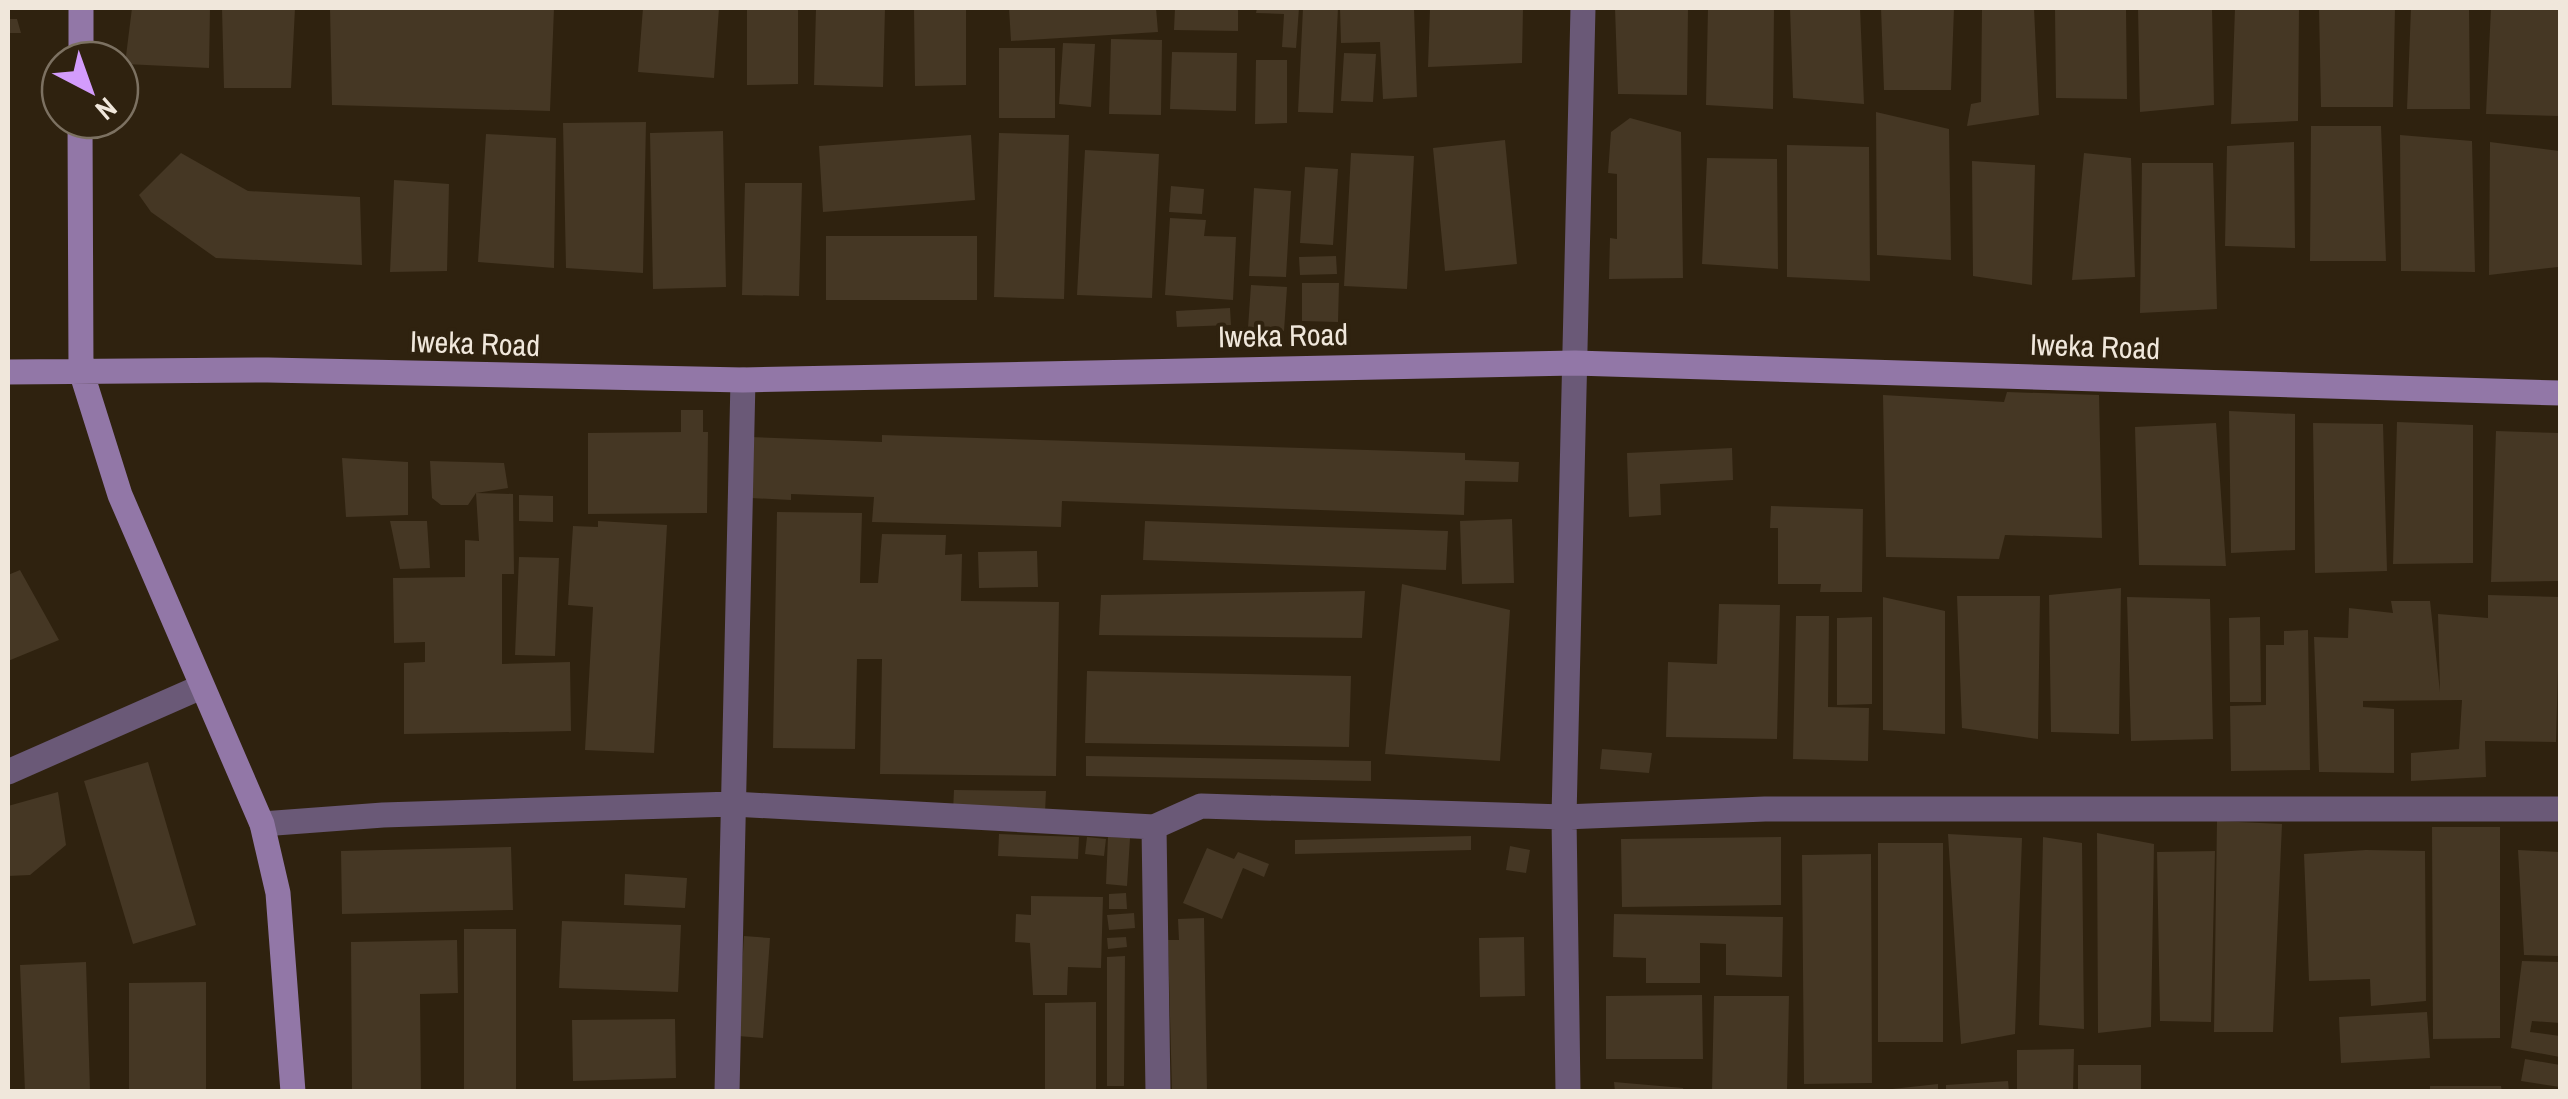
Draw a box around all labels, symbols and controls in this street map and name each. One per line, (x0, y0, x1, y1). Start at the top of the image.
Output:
north arrow (40, 40, 140, 140)
text: N (88, 89, 125, 129)
street label: Iweka Road (1218, 314, 1348, 356)
street label: Iweka Road (409, 321, 541, 365)
street label: Iweka Road (2029, 324, 2161, 368)

